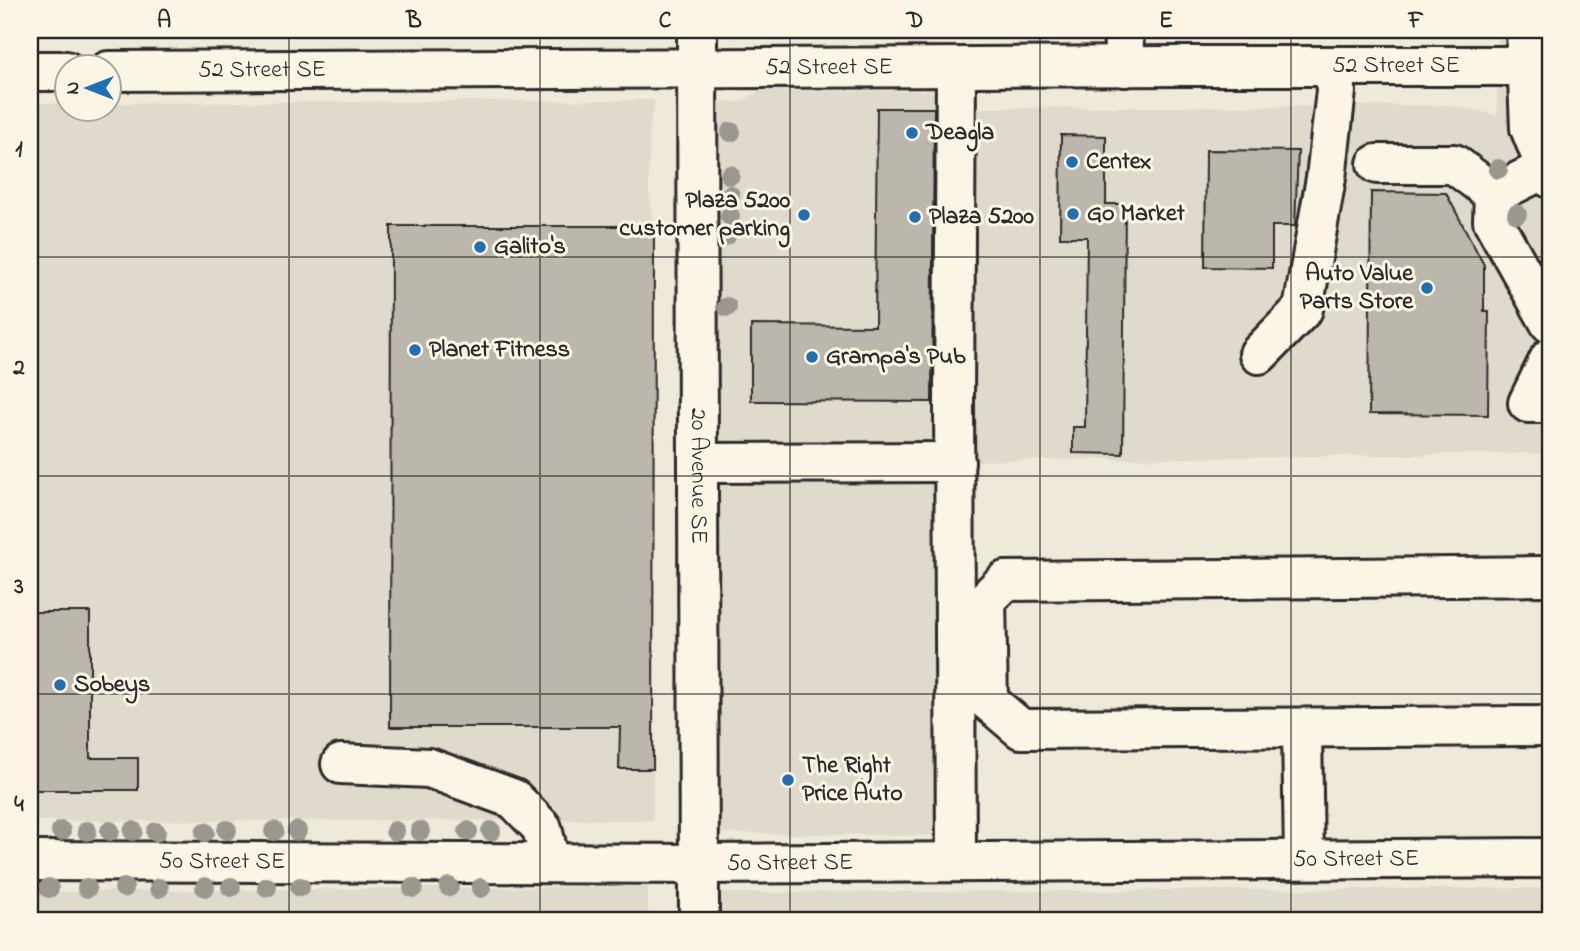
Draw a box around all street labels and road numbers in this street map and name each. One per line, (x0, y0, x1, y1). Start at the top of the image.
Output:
street label: 52 Street SE (1332, 49, 1460, 84)
street label: 52 Street SE (765, 50, 893, 85)
street label: 52 Street SE (198, 52, 326, 88)
street label: 20 Avenue SE (680, 408, 716, 544)
street label: 50 Street SE (1293, 841, 1419, 877)
street label: 50 Street SE (159, 844, 285, 880)
street label: 50 Street SE (727, 845, 853, 881)

